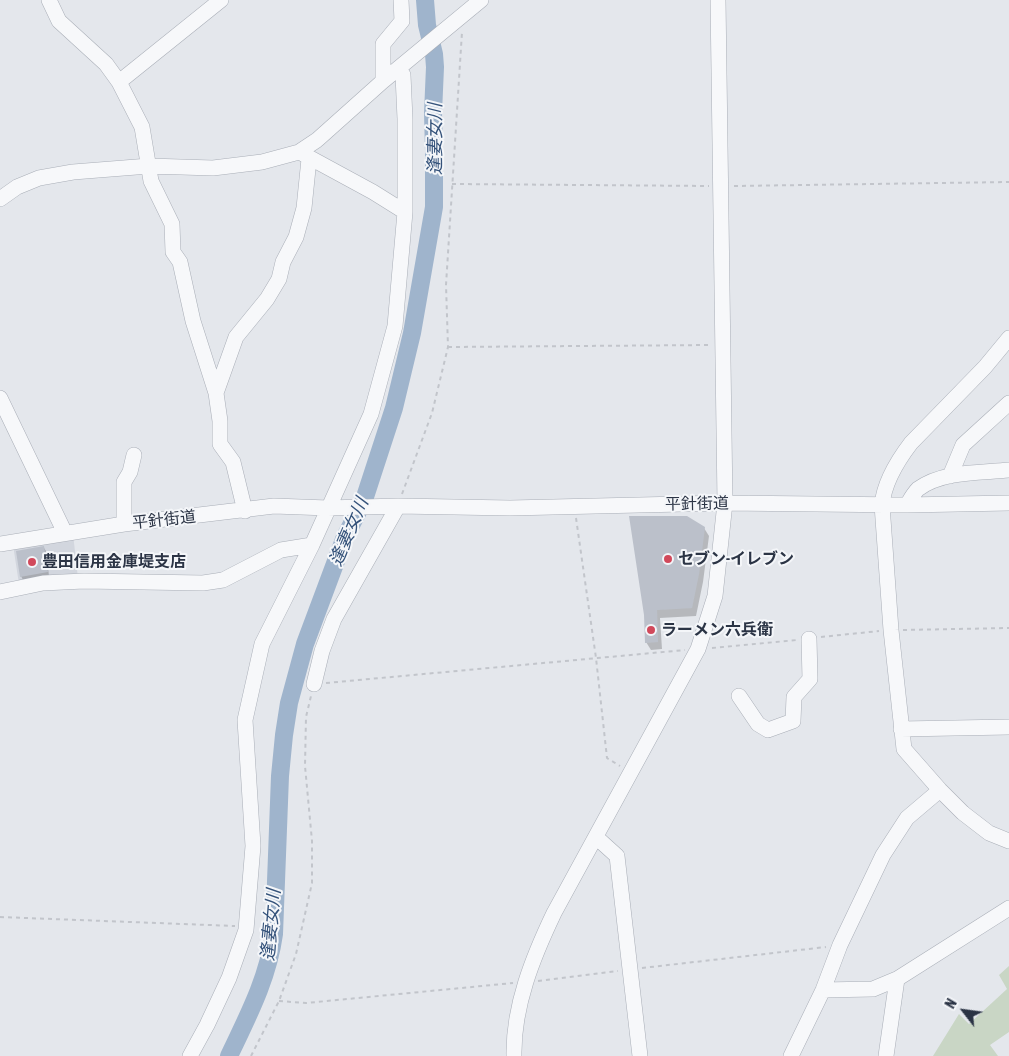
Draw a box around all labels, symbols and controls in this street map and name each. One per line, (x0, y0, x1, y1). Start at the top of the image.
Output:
water label: 逢妻女川 (424, 103, 446, 175)
street label: 平針街道 (665, 494, 729, 514)
water label: 逢妻女川 (325, 495, 373, 569)
street label: 平針街道 (131, 507, 197, 533)
place label: セブン-イレブン (678, 549, 794, 569)
place label: 豊田信用金庫堤支店 (42, 552, 186, 572)
marker: セブン-イレブン (662, 553, 674, 565)
marker: 豊田信用金庫堤支店 (26, 556, 38, 568)
place label: ラーメン六兵衛 (661, 620, 773, 640)
marker: ラーメン六兵衛 (645, 624, 657, 636)
water label: 逢妻女川 (257, 888, 285, 962)
north arrow (939, 986, 989, 1036)
text: N (942, 996, 960, 1011)

